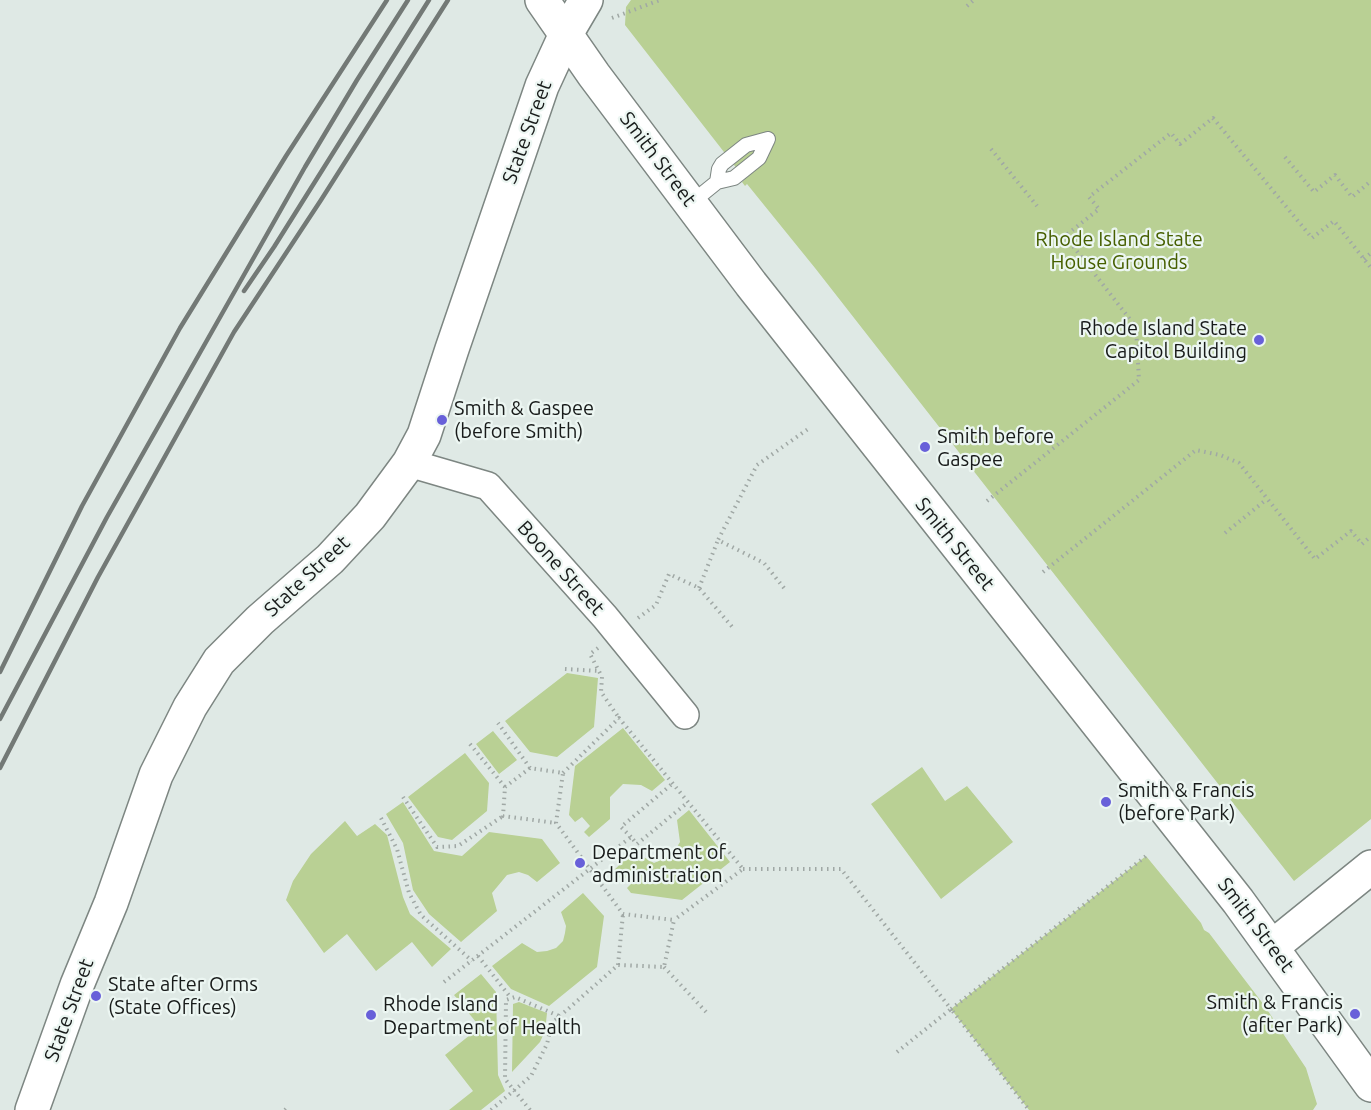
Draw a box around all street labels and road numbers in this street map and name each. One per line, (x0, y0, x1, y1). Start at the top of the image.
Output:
street label: State Street (497, 77, 557, 187)
street label: Smith Street (615, 107, 701, 211)
street label: Smith Street (910, 493, 1000, 595)
street label: Boone Street (512, 516, 610, 620)
street label: State Street (259, 530, 355, 622)
street label: Smith Street (1213, 873, 1299, 977)
street label: State Street (39, 955, 99, 1065)

